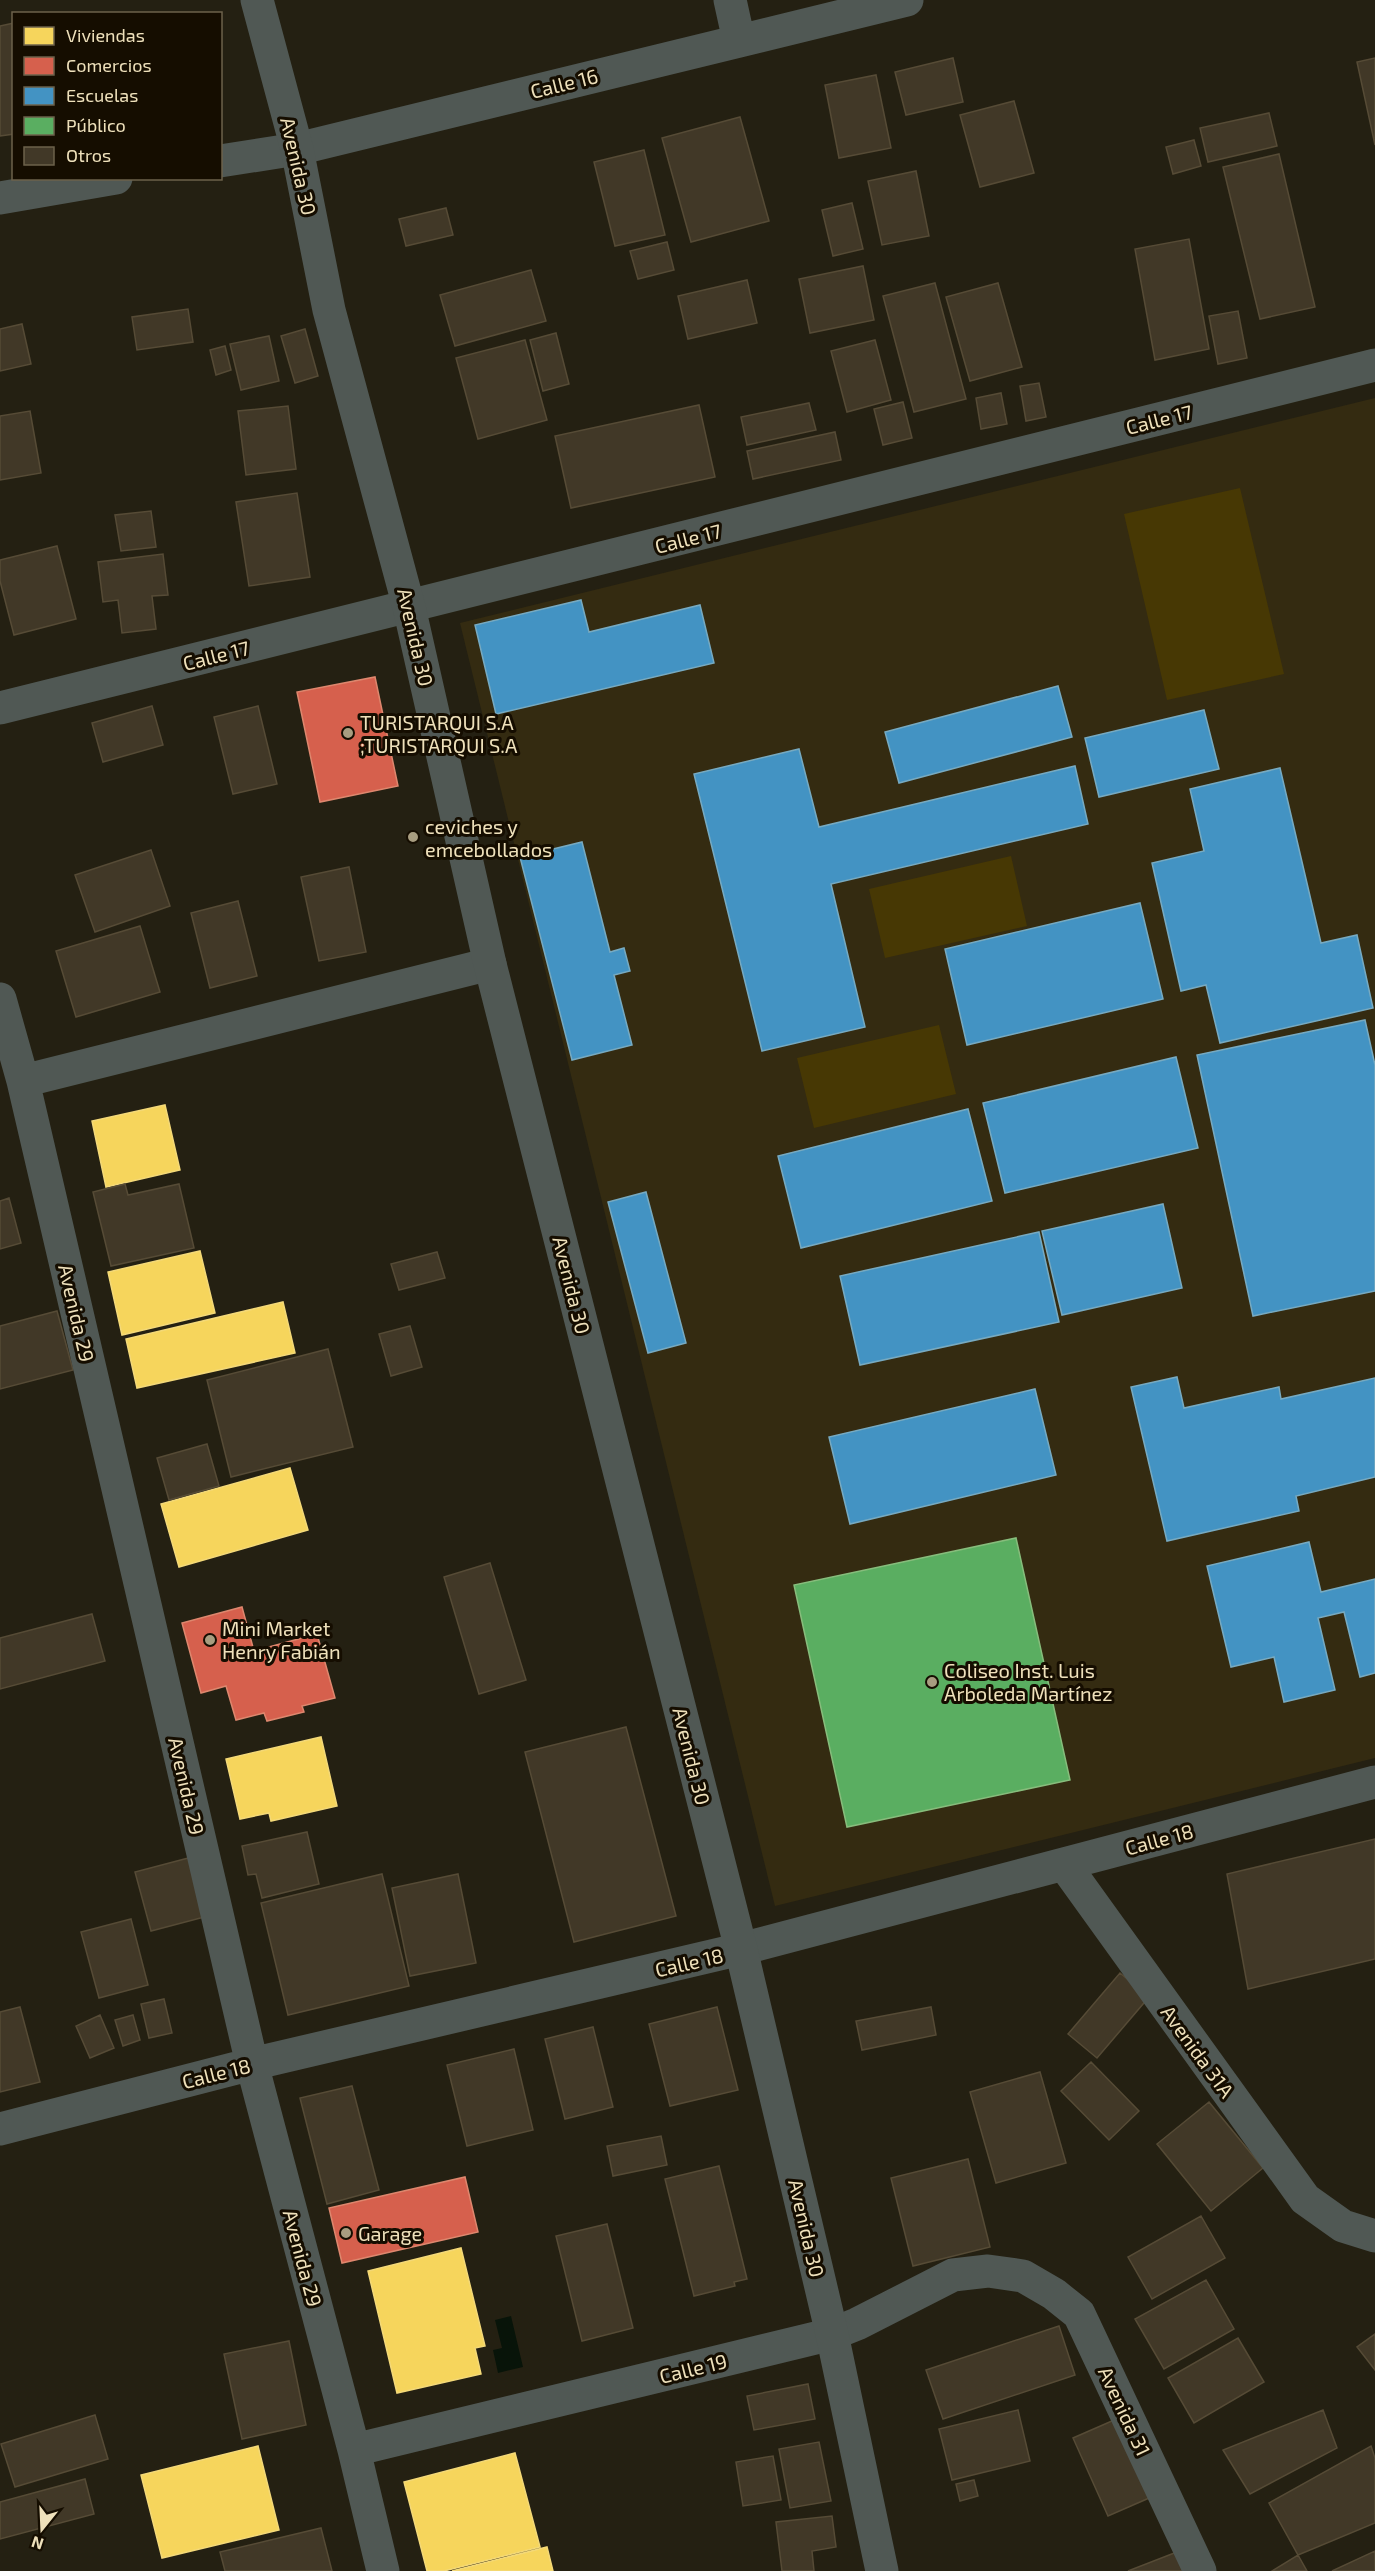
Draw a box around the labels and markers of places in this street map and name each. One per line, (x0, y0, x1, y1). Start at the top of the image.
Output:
place label: TURISTARQUI S.A ;TURISTARQUI S.A (360, 710, 518, 757)
marker: TURISTARQUI S.A ;TURISTARQUI S.A (341, 726, 355, 740)
place label: ceviches y emcebollados (425, 814, 552, 861)
marker: ceviches y emcebollados (406, 830, 420, 844)
place label: Mini Market Henry Fabián (222, 1616, 341, 1663)
marker: Mini Market Henry Fabián (203, 1633, 217, 1647)
place label: Coliseo Inst. Luis Arboleda Martínez (944, 1658, 1113, 1705)
marker: Coliseo Inst. Luis Arboleda Martínez (925, 1675, 939, 1689)
place label: Garage (358, 2221, 422, 2245)
marker: Garage (339, 2226, 353, 2240)

